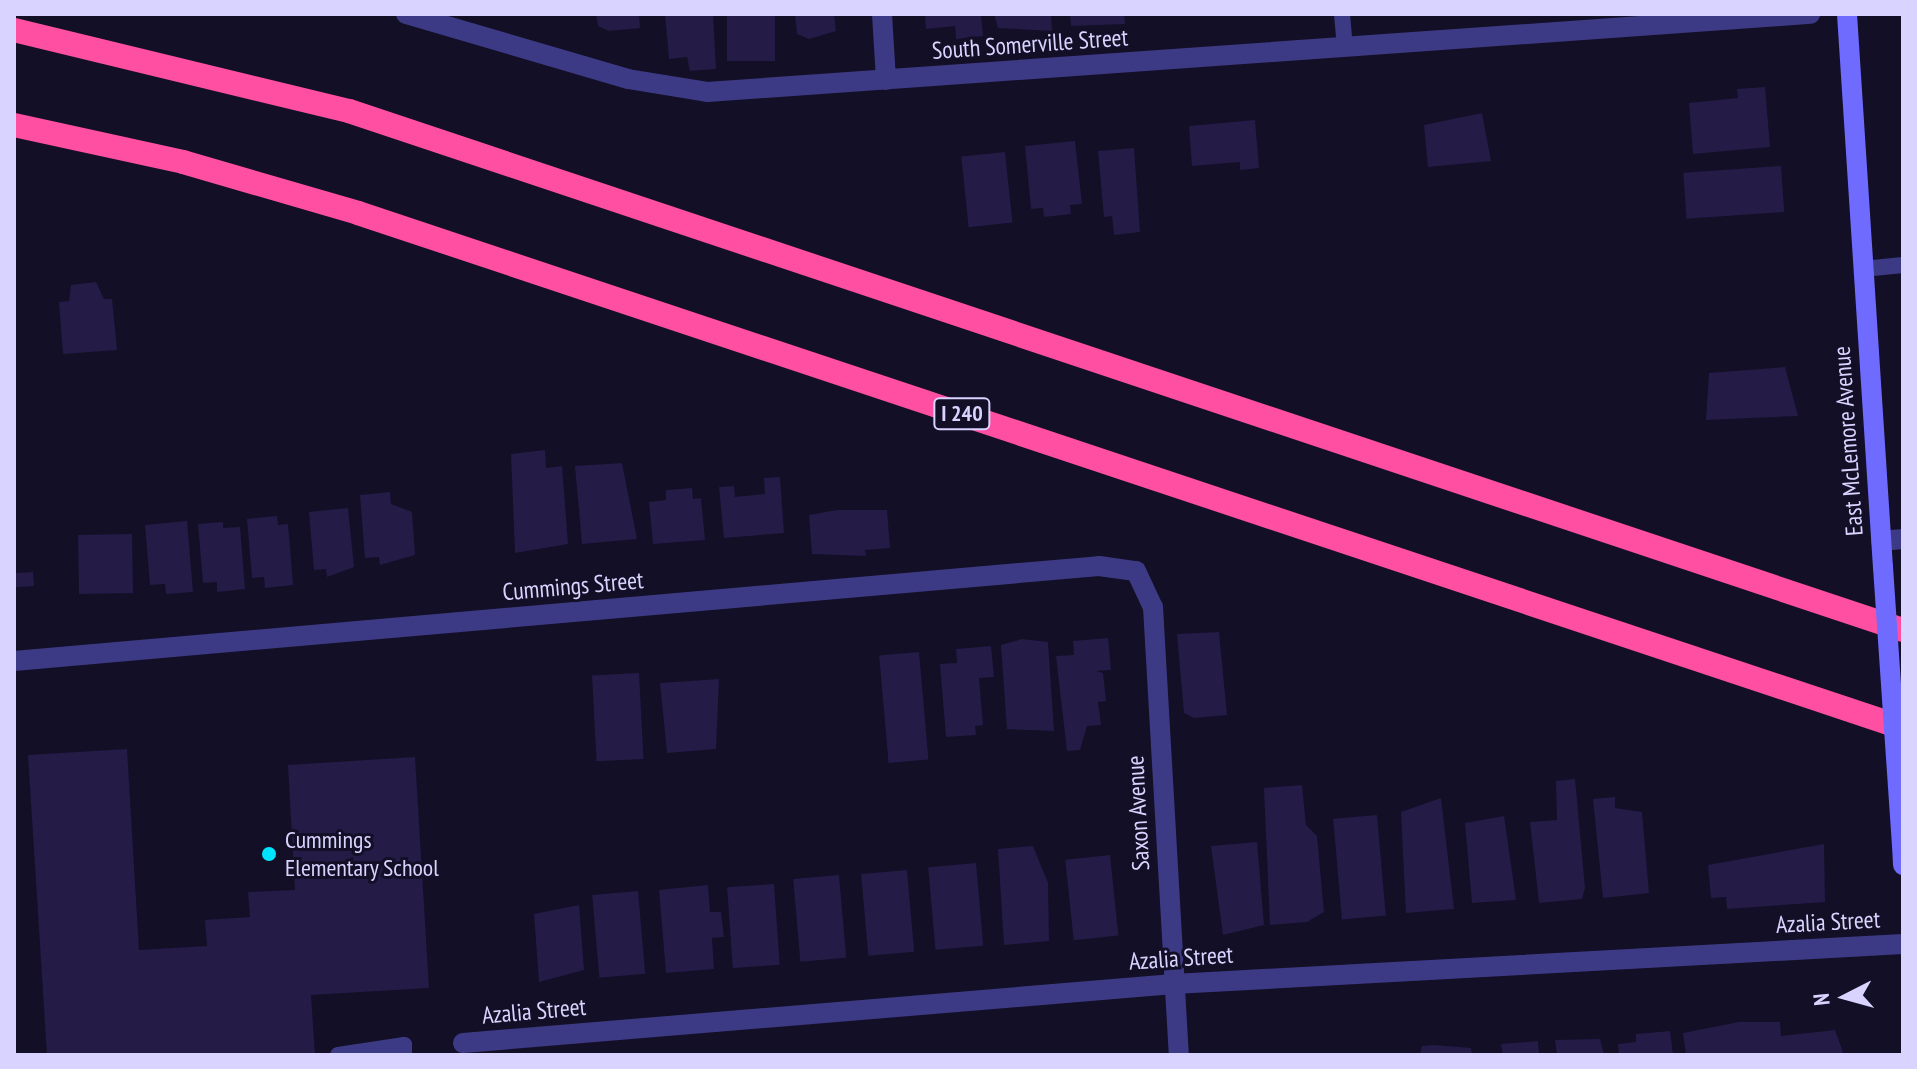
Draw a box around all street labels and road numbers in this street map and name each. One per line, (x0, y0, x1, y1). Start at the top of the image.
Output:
street label: South Somerville Street (931, 23, 1129, 65)
street label: East McLemore Avenue (1827, 345, 1869, 537)
road number: I 240 (932, 396, 992, 432)
street label: Cummings Street (501, 565, 645, 607)
street label: Saxon Avenue (1121, 754, 1155, 872)
street label: Azalia Street (1775, 905, 1881, 939)
street label: Azalia Street (1128, 940, 1234, 976)
street label: Azalia Street (481, 992, 587, 1030)

